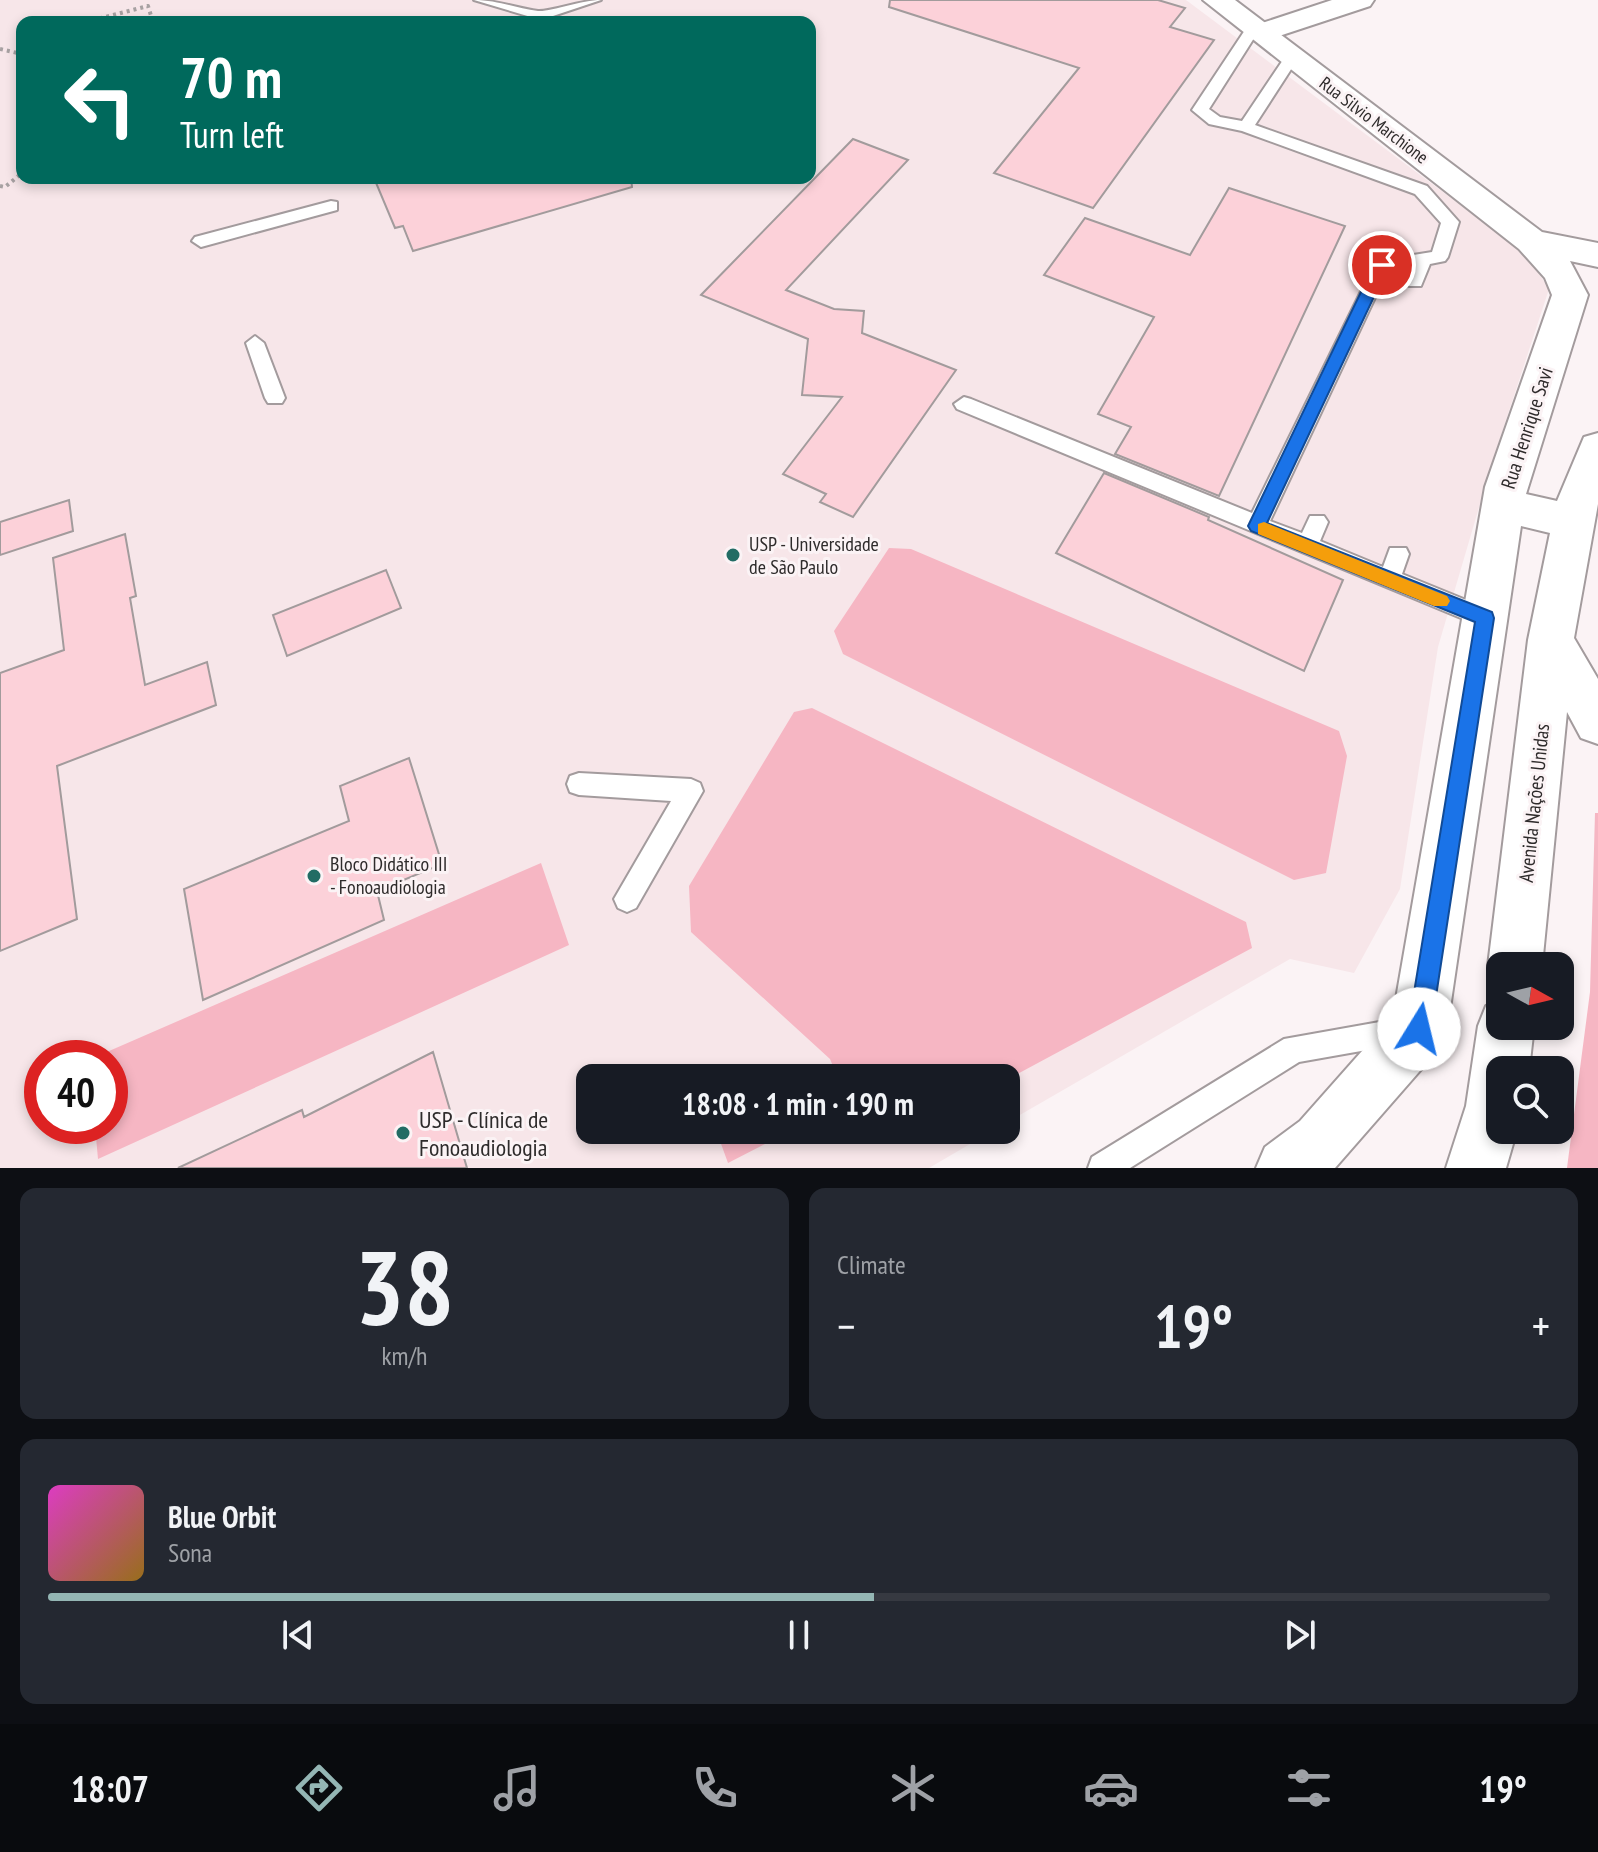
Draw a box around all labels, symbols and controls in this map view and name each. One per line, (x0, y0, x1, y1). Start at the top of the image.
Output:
text: 70 m (180, 41, 282, 113)
icon: left (48, 48, 152, 152)
street label: Rua Silvio Marchione (1315, 71, 1433, 169)
text: Turn left (180, 111, 284, 158)
pin (1348, 231, 1416, 299)
icon: arrive (1360, 243, 1404, 287)
street label: Rua Henrique Savi (1495, 364, 1559, 492)
place label: USP - Universidade de São Paulo (749, 531, 879, 580)
marker: USP - Universidade de São Paulo (724, 546, 742, 564)
street label: Avenida Nações Unidas (1513, 722, 1555, 884)
place label: Bloco Didático III - Fonoaudiologia (330, 851, 447, 900)
marker: Bloco Didático III - Fonoaudiologia (305, 867, 323, 885)
north arrow (1486, 952, 1574, 1040)
map controls (1486, 952, 1574, 1144)
position arrow (1377, 987, 1461, 1071)
speed limit sign: 40 (24, 1040, 128, 1144)
button: search (1486, 1056, 1574, 1144)
text: 18:08 · 1 min · 190 m (682, 1084, 914, 1123)
place label: USP - Clínica de Fonoaudiologia (419, 1104, 548, 1163)
marker: USP - Clínica de Fonoaudiologia (394, 1124, 412, 1142)
text: 38 (355, 1219, 454, 1354)
text: Climate (837, 1248, 906, 1281)
text: 19° (1154, 1287, 1233, 1365)
text: − (837, 1297, 855, 1354)
text: + (1532, 1297, 1550, 1354)
text: km/h (381, 1339, 428, 1372)
text: Blue Orbit (168, 1497, 276, 1536)
text: Sona (168, 1536, 212, 1569)
icon: previous (276, 1613, 320, 1657)
icon: pause (777, 1613, 821, 1657)
icon: next (1278, 1613, 1322, 1657)
icon: directions (291, 1760, 347, 1816)
icon: music (489, 1760, 545, 1816)
icon: phone (687, 1760, 743, 1816)
icon: climate (885, 1760, 941, 1816)
icon: car (1083, 1760, 1139, 1816)
icon: filters (1281, 1760, 1337, 1816)
text: 18:07 (71, 1765, 149, 1812)
text: 19° (1479, 1765, 1527, 1812)

